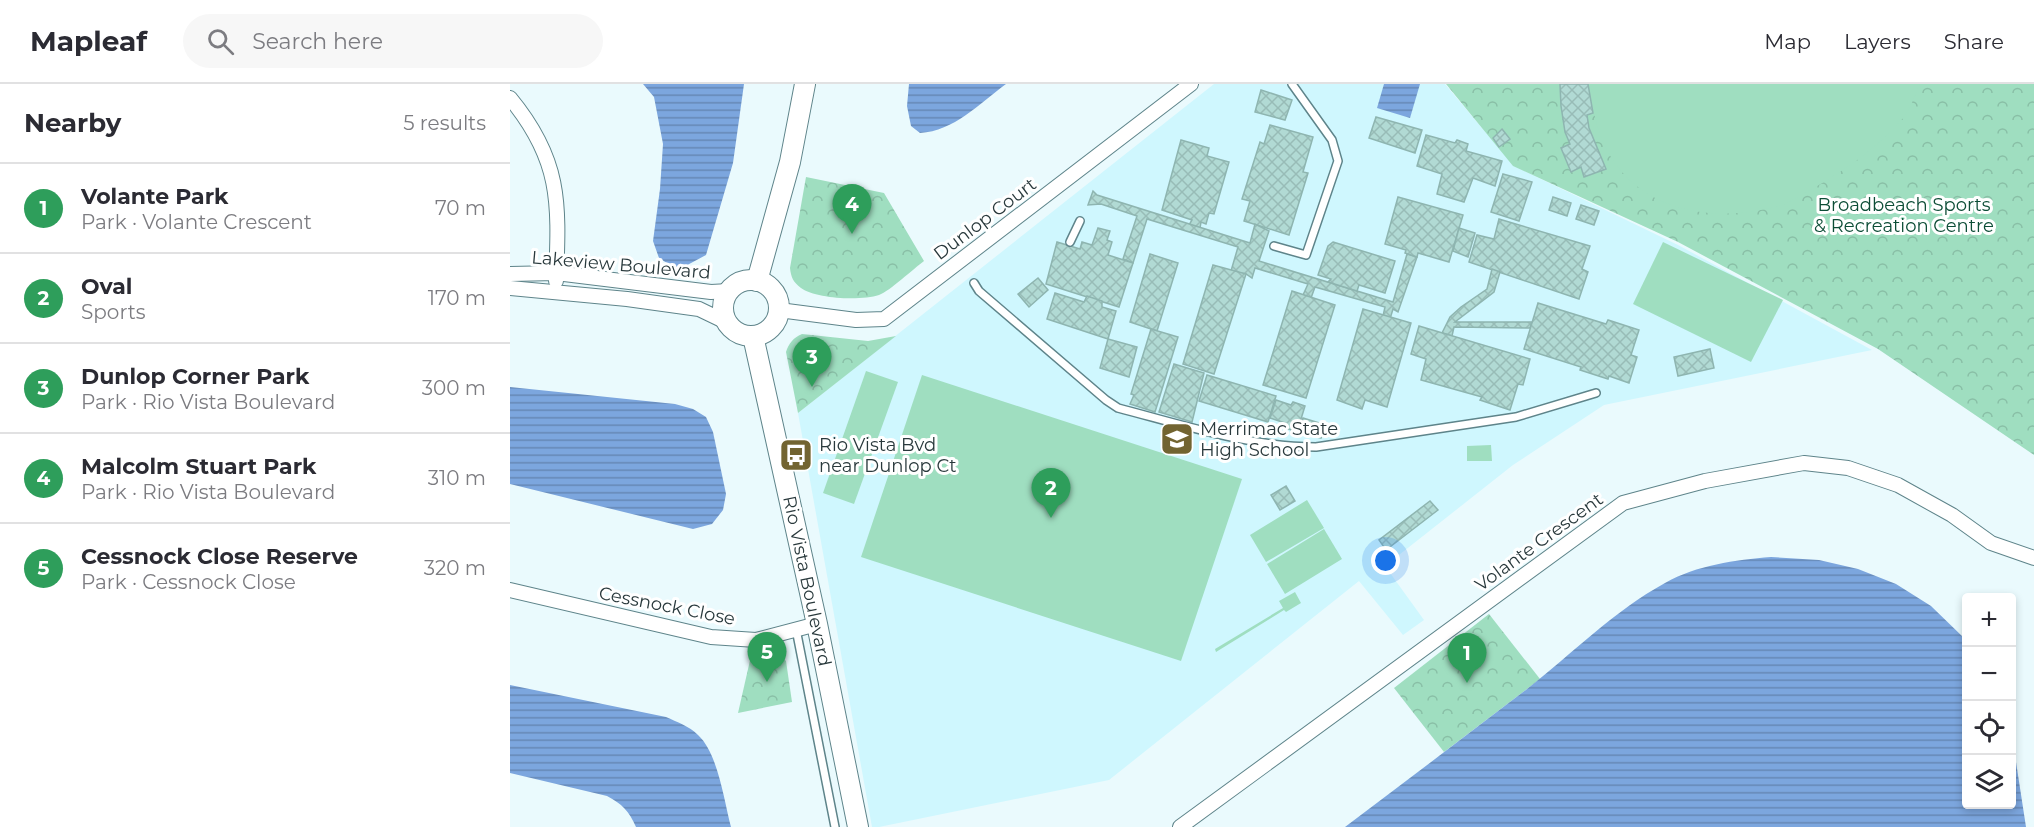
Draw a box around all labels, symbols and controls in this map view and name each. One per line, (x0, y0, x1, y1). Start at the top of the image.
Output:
search box (183, 14, 603, 68)
text: Mapleaf (30, 24, 147, 58)
icon: search (204, 25, 237, 58)
text: Search here (252, 28, 383, 55)
text: Map (1764, 29, 1811, 54)
text: Layers (1844, 29, 1911, 54)
text: Share (1944, 29, 2004, 54)
text: Nearby (24, 107, 121, 139)
text: 5 results (403, 111, 486, 135)
street label: Dunlop Court (929, 173, 1041, 265)
text: Volante Park (81, 183, 228, 210)
pin: 4 (832, 184, 872, 234)
park label: Broadbeach Sports & Recreation Centre (1814, 194, 1994, 237)
text: 1 (40, 196, 47, 220)
text: 70 m (435, 196, 486, 220)
text: Park · Volante Crescent (81, 210, 312, 234)
street label: Lakeview Boulevard (530, 246, 712, 284)
text: Oval (81, 273, 132, 300)
text: 2 (38, 286, 49, 310)
text: 170 m (428, 286, 486, 310)
text: Sports (81, 300, 146, 324)
pin: 3 (792, 338, 832, 387)
text: Dunlop Corner Park (81, 363, 309, 390)
text: 3 (38, 376, 49, 400)
text: 300 m (422, 376, 486, 400)
text: Park · Rio Vista Boulevard (81, 390, 335, 414)
place label: Merrimac State High School (1200, 418, 1338, 461)
school or university icon: Merrimac State High School (1159, 421, 1195, 457)
place label: Rio Vista Bvd near Dunlop Ct (819, 434, 957, 477)
bus stop icon: Rio Vista Bvd near Dunlop Ct (778, 437, 814, 473)
text: Malcolm Stuart Park (81, 453, 316, 480)
text: 4 (37, 466, 50, 490)
text: 310 m (428, 466, 486, 490)
pin: 2 (1032, 468, 1070, 518)
text: Park · Rio Vista Boulevard (81, 480, 335, 504)
street label: Volante Crescent (1471, 488, 1607, 596)
street label: Rio Vista Boulevard (778, 494, 836, 668)
text: Cessnock Close Reserve (81, 543, 358, 570)
your location (1371, 546, 1400, 575)
text: 5 (38, 556, 49, 580)
text: 320 m (424, 556, 486, 580)
text: Park · Cessnock Close (81, 570, 296, 594)
street label: Cessnock Close (597, 582, 737, 630)
map controls (1962, 593, 2016, 809)
button: + (1962, 593, 2016, 647)
pin: 5 (748, 632, 786, 682)
pin: 1 (1448, 634, 1486, 683)
button: − (1962, 647, 2016, 701)
button: locate (1962, 701, 2016, 755)
button: layers (1962, 755, 2016, 809)

